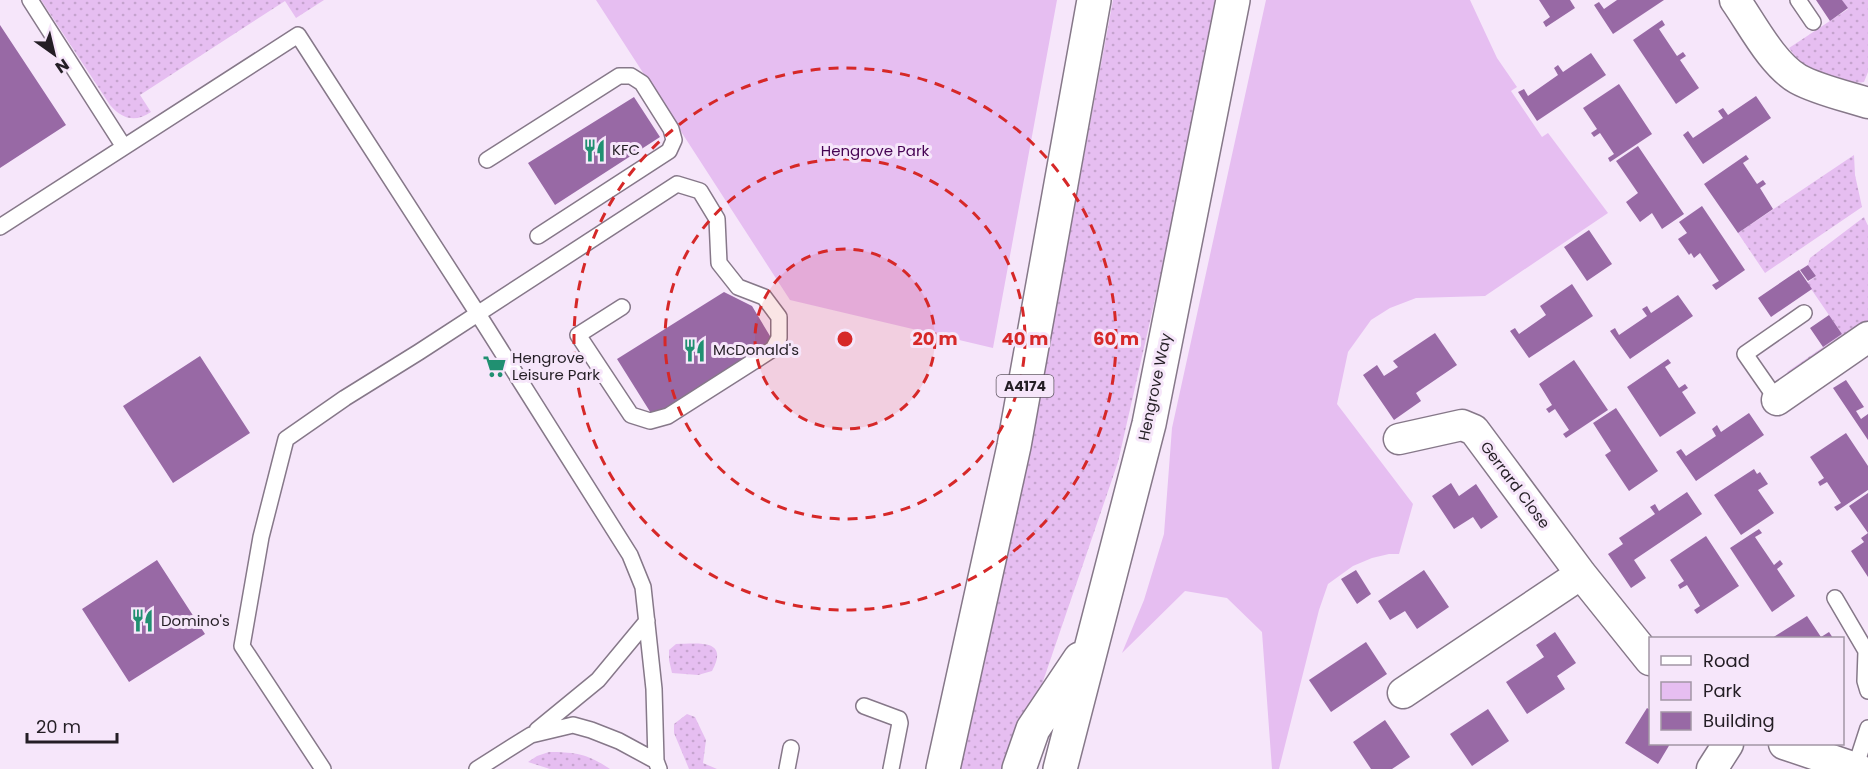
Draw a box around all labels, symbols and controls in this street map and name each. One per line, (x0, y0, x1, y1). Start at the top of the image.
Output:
north arrow (24, 24, 84, 84)
text: N (51, 53, 74, 79)
restaurant icon: KFC (581, 137, 607, 163)
place label: KFC (612, 139, 640, 160)
park label: Hengrove Park (821, 140, 930, 161)
text: 20 m (913, 326, 957, 351)
text: 40 m (1002, 326, 1048, 351)
text: 60 m (1093, 326, 1139, 351)
centre of rings (835, 329, 855, 349)
street label: Hengrove Way (1133, 331, 1176, 443)
restaurant icon: McDonald's (682, 337, 708, 363)
place label: McDonald's (713, 339, 799, 360)
place label: Hengrove Leisure Park (512, 347, 600, 385)
supermarket icon: Hengrove Leisure Park (481, 354, 507, 380)
road number: A4174 (996, 375, 1054, 397)
street label: Gerrard Close (1476, 437, 1555, 533)
restaurant icon: Domino's (130, 608, 156, 634)
place label: Domino's (161, 610, 230, 631)
legend (1649, 637, 1844, 745)
text: Road (1703, 648, 1750, 673)
text: Park (1703, 678, 1742, 703)
scale bar (27, 706, 117, 744)
text: Building (1703, 708, 1775, 733)
text: 20 m (36, 714, 81, 739)

